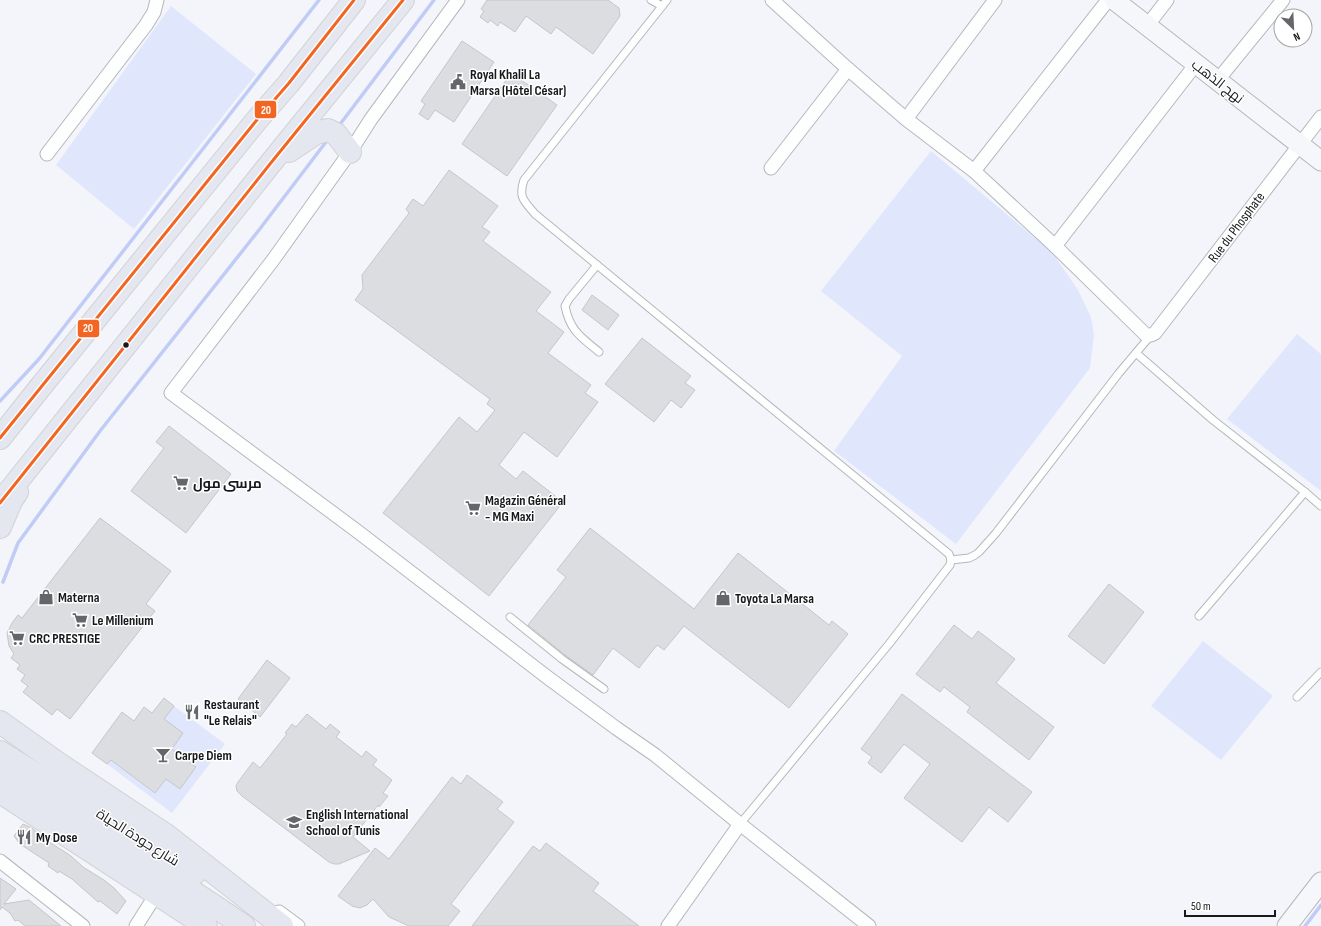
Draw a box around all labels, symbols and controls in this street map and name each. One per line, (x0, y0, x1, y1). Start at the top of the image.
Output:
north arrow (1273, 8, 1313, 48)
text: N (1291, 30, 1302, 44)
street label: نهج الذهب (1188, 56, 1247, 107)
place label: Royal Khalil La Marsa (Hôtel César) (470, 66, 566, 99)
public building icon: Royal Khalil La Marsa (Hôtel César) (449, 73, 467, 91)
line badge: 20 (254, 100, 277, 119)
text: 20 (261, 104, 271, 117)
street label: Rue du Phosphate (1204, 189, 1268, 266)
line badge: 20 (77, 319, 100, 338)
text: 20 (83, 322, 93, 335)
unlabelled marker (121, 340, 131, 350)
supermarket icon: مرسى مول (172, 474, 190, 492)
place label: مرسى مول (193, 475, 262, 492)
place label: Magazin Général - MG Maxi (485, 492, 566, 525)
supermarket icon: Magazin Général - MG Maxi (464, 499, 482, 517)
shop icon: Materna (37, 588, 55, 606)
place label: Materna (58, 589, 100, 606)
shop icon: Toyota La Marsa (714, 589, 732, 607)
place label: Toyota La Marsa (735, 590, 814, 607)
supermarket icon: Le Millenium (71, 611, 89, 629)
place label: Le Millenium (92, 612, 153, 629)
supermarket icon: CRC PRESTIGE (8, 629, 26, 647)
place label: CRC PRESTIGE (29, 630, 100, 647)
place label: Restaurant "Le Relais" (204, 696, 260, 729)
restaurant icon: Restaurant "Le Relais" (183, 703, 201, 721)
bar icon: Carpe Diem (154, 746, 172, 764)
place label: Carpe Diem (175, 747, 232, 764)
street label: شارع جودة الحياة (93, 805, 182, 870)
place label: English International School of Tunis (306, 806, 409, 839)
school or university icon: English International School of Tunis (285, 813, 303, 831)
restaurant icon: My Dose (15, 828, 33, 846)
place label: My Dose (36, 829, 78, 846)
scale bar (1185, 892, 1275, 918)
text: 50 m (1191, 899, 1211, 914)

